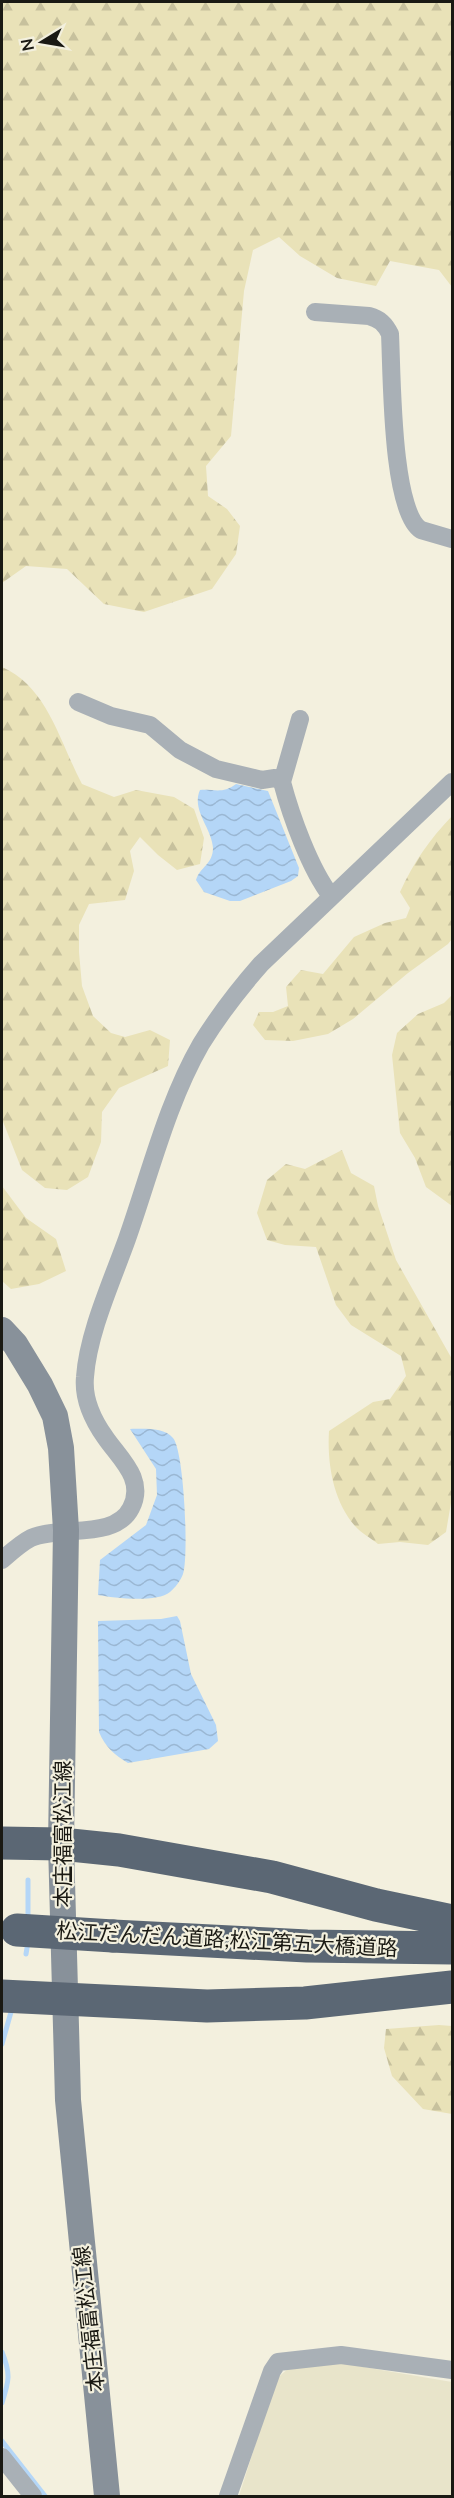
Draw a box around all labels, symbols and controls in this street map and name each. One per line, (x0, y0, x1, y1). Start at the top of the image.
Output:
north arrow (12, 12, 72, 72)
text: N (16, 37, 37, 53)
street label: 本庄福富松江線 (49, 1761, 74, 1908)
street label: 松江だんだん道路;松江第五大橋道路 (56, 1917, 398, 1960)
street label: 本庄福富松江線 (67, 2245, 108, 2394)

